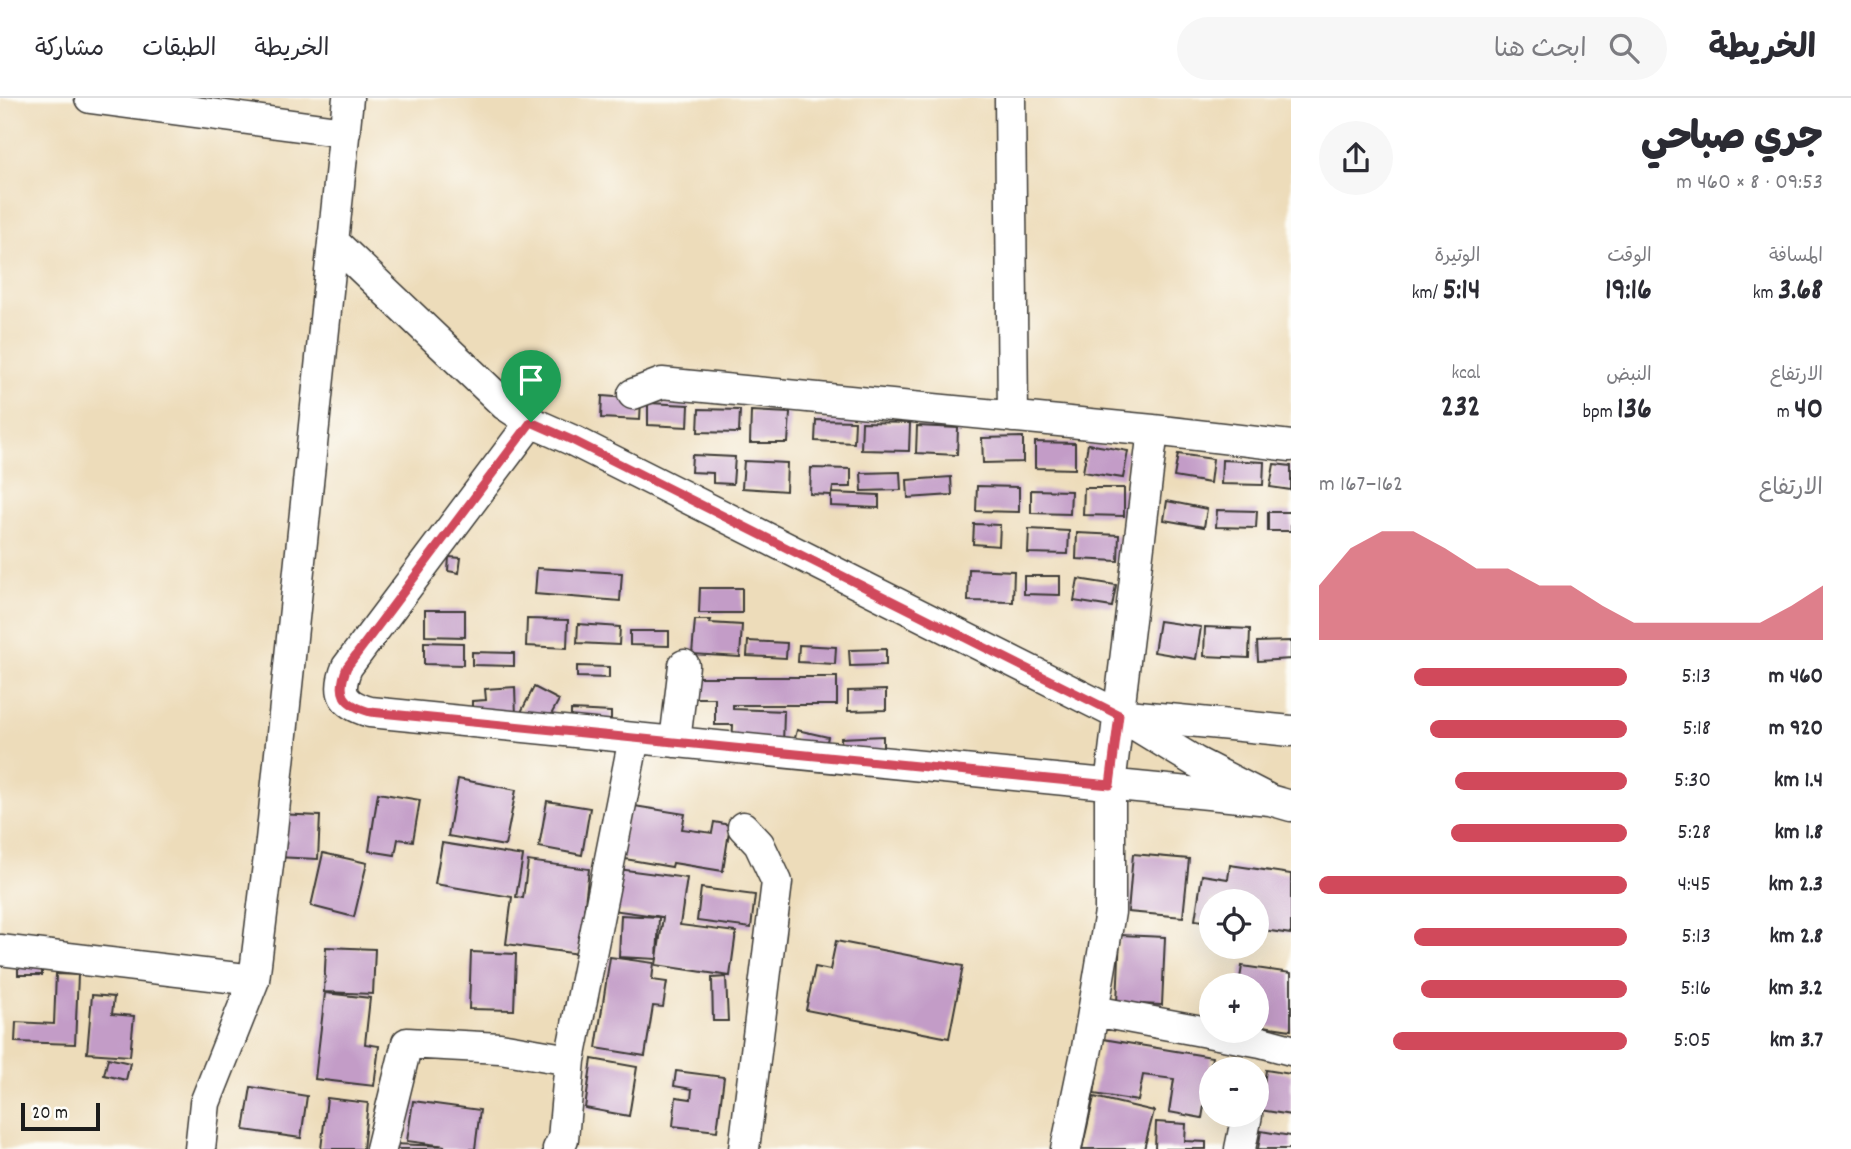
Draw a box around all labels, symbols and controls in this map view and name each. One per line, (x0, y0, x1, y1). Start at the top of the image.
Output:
search box (1177, 17, 1667, 80)
text: الخريطة (1709, 27, 1816, 74)
icon: search (1605, 29, 1643, 67)
text: ابحث هنا (1494, 32, 1587, 69)
text: مشاركة (35, 33, 104, 67)
text: الطبقات (142, 33, 217, 67)
text: الخريطة (255, 33, 329, 67)
text: جري صباحي (1641, 113, 1823, 168)
button: share (1319, 121, 1393, 195)
text: 09:53 · 8 × 460 m (1676, 167, 1823, 200)
text: الوتيرة (1434, 244, 1480, 271)
text: الوقت (1607, 244, 1652, 271)
text: المسافة (1769, 244, 1823, 271)
text: 5:14 (1442, 271, 1480, 314)
text: 19:16 (1605, 271, 1652, 314)
text: 3.68 (1778, 271, 1823, 314)
text: /km (1412, 281, 1442, 308)
text: km (1753, 281, 1778, 308)
pin (501, 350, 561, 422)
icon: arrive (512, 361, 550, 399)
text: kcal (1451, 361, 1480, 388)
text: النبض (1606, 363, 1652, 390)
text: الارتفاع (1770, 363, 1823, 390)
text: 232 (1441, 388, 1480, 431)
text: 136 (1617, 390, 1652, 433)
text: 40 (1794, 390, 1823, 433)
text: bpm (1583, 400, 1617, 427)
text: m (1777, 400, 1794, 427)
text: 162–167 m (1319, 469, 1403, 502)
text: الارتفاع (1759, 473, 1823, 506)
text: 5:13 (1681, 661, 1711, 694)
text: 460 m (1769, 661, 1823, 694)
text: 5:18 (1682, 713, 1711, 746)
text: 920 m (1769, 713, 1823, 746)
text: 5:30 (1674, 765, 1711, 798)
text: 1.4 km (1774, 765, 1823, 798)
text: 5:28 (1677, 817, 1711, 850)
text: 1.8 km (1774, 817, 1823, 850)
text: 4:45 (1677, 869, 1711, 902)
text: 2.3 km (1768, 869, 1823, 902)
map controls (1199, 889, 1269, 1127)
button: locate (1199, 889, 1269, 959)
text: 5:13 (1681, 921, 1711, 954)
text: 2.8 km (1769, 921, 1823, 954)
button: + (1199, 973, 1269, 1043)
text: 5:16 (1680, 973, 1711, 1006)
text: 3.2 km (1768, 973, 1823, 1006)
text: 5:05 (1673, 1025, 1711, 1058)
text: 3.7 km (1770, 1025, 1823, 1058)
button: − (1199, 1057, 1269, 1127)
scale bar (21, 1100, 100, 1132)
text: 20 m (32, 1101, 68, 1128)

